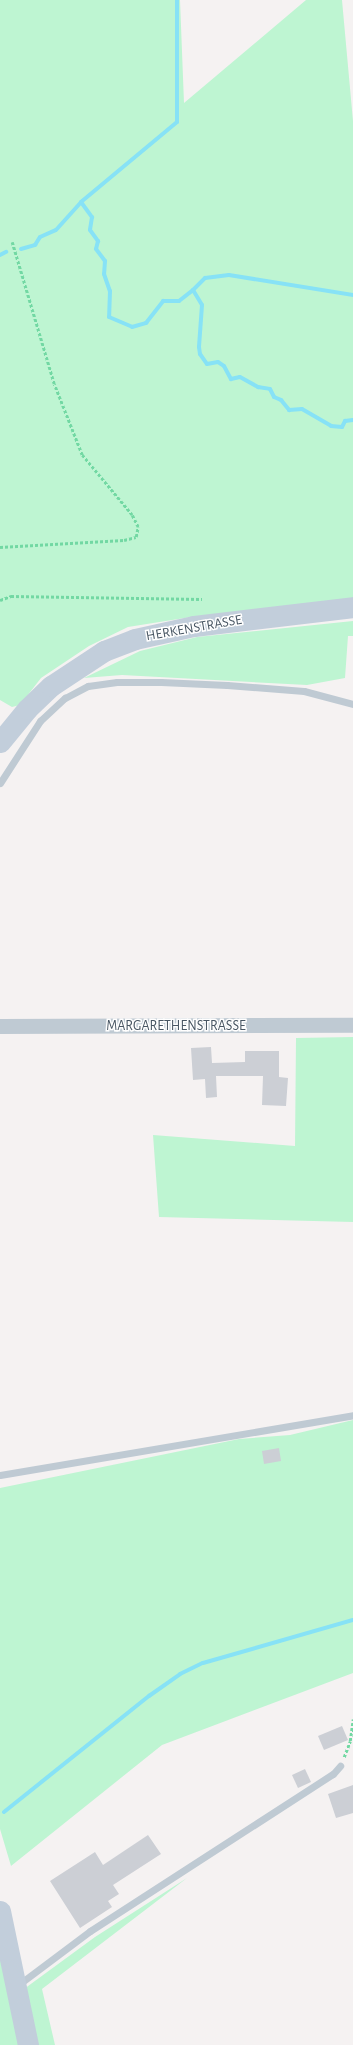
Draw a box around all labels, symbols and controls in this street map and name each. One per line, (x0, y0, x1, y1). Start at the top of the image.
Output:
street label: HERKENSTRASSE (145, 611, 243, 645)
street label: MARGARETHENSTRASSE (106, 1018, 246, 1034)

